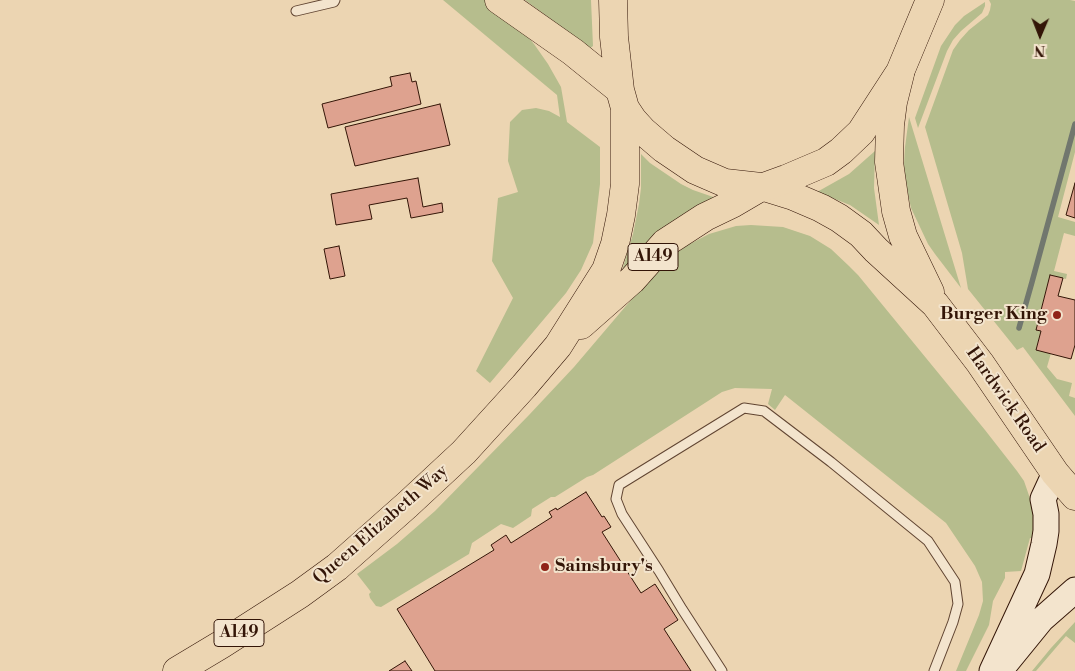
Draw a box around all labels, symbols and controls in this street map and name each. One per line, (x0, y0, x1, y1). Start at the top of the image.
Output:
north arrow (1015, 10, 1065, 60)
text: N (1034, 41, 1045, 59)
road number: A149 (628, 243, 678, 270)
place label: Burger King (940, 304, 1047, 326)
marker: Burger King (1051, 309, 1063, 321)
street label: Hardwick Road (961, 343, 1049, 457)
street label: Queen Elizabeth Way (309, 461, 453, 589)
place label: Sainsbury's (555, 556, 653, 578)
marker: Sainsbury's (539, 561, 551, 573)
road number: A149 (214, 620, 264, 646)

